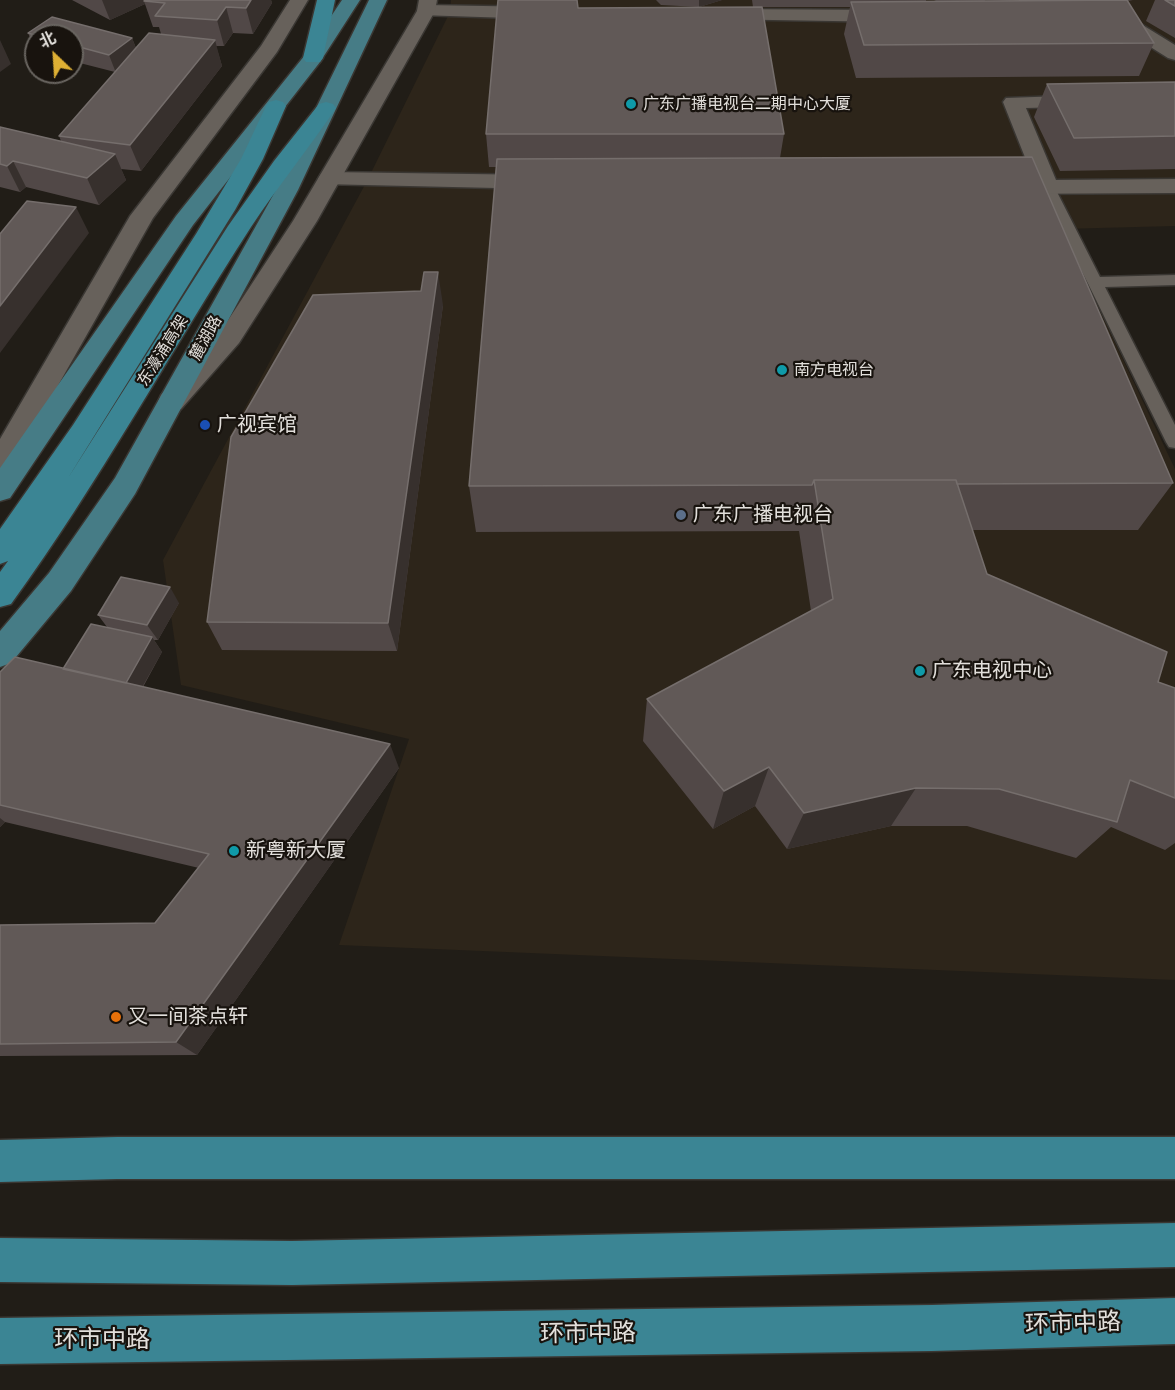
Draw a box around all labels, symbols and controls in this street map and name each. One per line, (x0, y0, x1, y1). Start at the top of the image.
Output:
north arrow (24, 24, 84, 84)
text: 北 (36, 27, 59, 52)
place label: 广东广播电视台二期中心大厦 (643, 94, 851, 114)
marker: 广东广播电视台二期中心大厦 (624, 97, 638, 111)
street label: 东濠涌高架 (134, 312, 192, 390)
street label: 麓湖路 (186, 312, 226, 364)
place label: 南方电视台 (794, 360, 874, 380)
marker: 南方电视台 (775, 363, 789, 377)
place label: 广视宾馆 (217, 413, 297, 437)
marker: 广视宾馆 (198, 418, 212, 432)
place label: 广东广播电视台 (693, 503, 833, 527)
marker: 广东广播电视台 (674, 508, 688, 522)
place label: 广东电视中心 (932, 659, 1052, 683)
marker: 广东电视中心 (913, 664, 927, 678)
place label: 新粤新大厦 (246, 839, 346, 863)
marker: 新粤新大厦 (227, 844, 241, 858)
place label: 又一间茶点轩 (128, 1005, 248, 1029)
marker: 又一间茶点轩 (109, 1010, 123, 1024)
street label: 环市中路 (1025, 1308, 1121, 1340)
street label: 环市中路 (540, 1319, 636, 1349)
street label: 环市中路 (54, 1326, 150, 1354)

